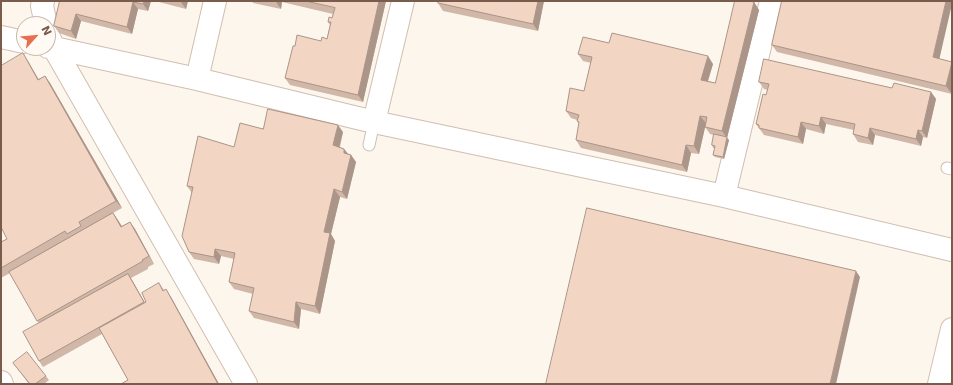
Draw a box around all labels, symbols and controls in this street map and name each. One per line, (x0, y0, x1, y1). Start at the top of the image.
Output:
north arrow (16, 16, 56, 56)
text: N (38, 24, 54, 38)

